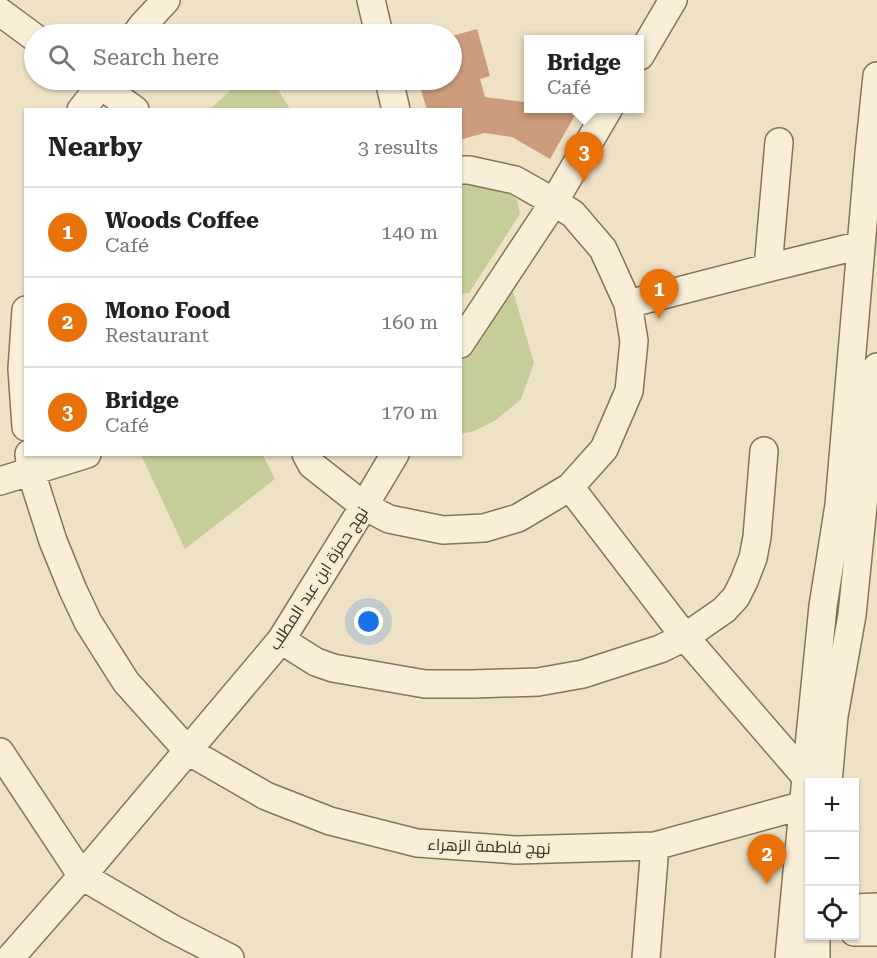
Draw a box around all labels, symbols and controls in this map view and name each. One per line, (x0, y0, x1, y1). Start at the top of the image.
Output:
search box (24, 24, 462, 90)
popup (524, 35, 644, 113)
icon: search (45, 41, 78, 74)
text: Search here (93, 45, 219, 70)
text: Bridge (547, 50, 621, 75)
text: Café (547, 75, 591, 99)
text: Nearby (48, 132, 142, 162)
pin: 3 (564, 132, 604, 182)
text: 3 results (358, 135, 438, 159)
text: Woods Coffee (105, 208, 259, 233)
text: 1 (62, 220, 73, 244)
text: 140 m (381, 220, 438, 244)
text: Café (105, 233, 149, 257)
pin: 1 (640, 270, 678, 319)
text: Mono Food (105, 298, 230, 323)
text: 2 (62, 310, 73, 334)
text: 160 m (381, 310, 438, 334)
text: Restaurant (105, 323, 209, 347)
text: Bridge (105, 388, 179, 413)
text: 3 (62, 400, 73, 424)
text: 170 m (381, 400, 438, 424)
text: Café (105, 413, 149, 437)
street label: نهج حمزة ابن عبد المطلب (265, 503, 374, 655)
your location (354, 607, 383, 636)
map controls (805, 778, 859, 940)
button: + (805, 778, 859, 832)
button: − (805, 832, 859, 886)
pin: 2 (748, 834, 786, 884)
street label: نهج فاطمة الزهراء (427, 835, 551, 860)
button: locate (805, 886, 859, 940)

